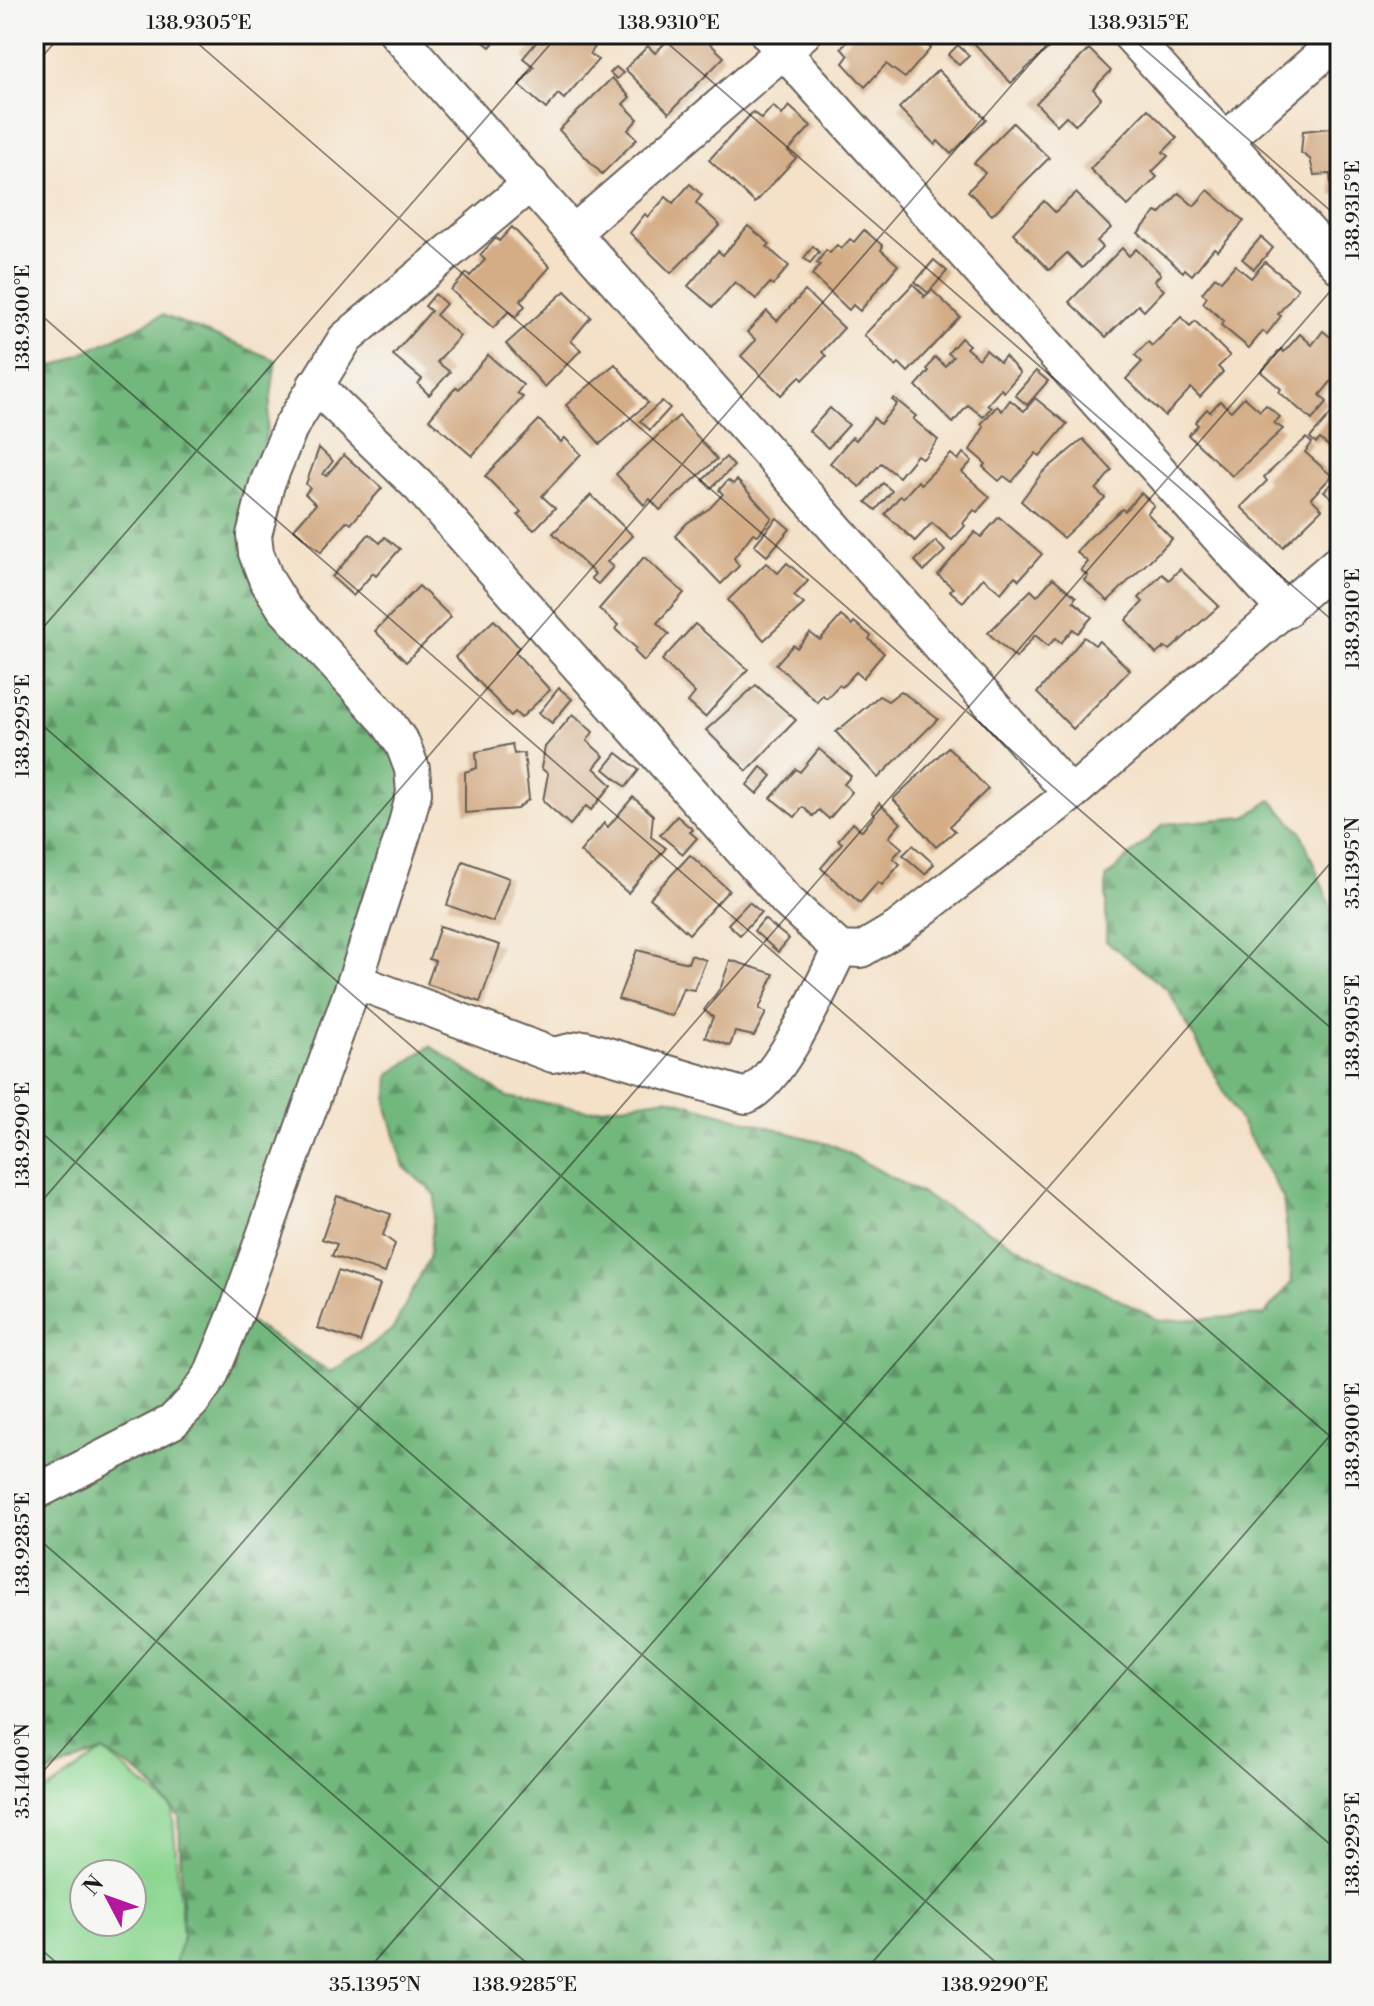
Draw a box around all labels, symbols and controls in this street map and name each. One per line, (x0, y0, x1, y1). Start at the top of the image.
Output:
text: 138.9305°E (147, 11, 251, 36)
text: 138.9310°E (618, 11, 720, 36)
text: 138.9315°E (1089, 11, 1189, 36)
text: 138.9315°E (1341, 160, 1366, 260)
text: 138.9300°E (11, 264, 36, 372)
text: 138.9310°E (1341, 568, 1366, 670)
text: 138.9295°E (11, 674, 36, 778)
text: 35.1395°N (1341, 817, 1366, 909)
text: 138.9305°E (1341, 975, 1366, 1079)
text: 138.9290°E (11, 1082, 36, 1188)
text: 138.9300°E (1341, 1382, 1366, 1490)
text: 138.9285°E (11, 1492, 36, 1596)
text: 35.1400°N (11, 1723, 36, 1819)
text: 138.9295°E (1341, 1792, 1366, 1896)
north arrow (68, 1858, 148, 1938)
text: N (78, 1870, 110, 1901)
text: 35.1395°N (329, 1973, 421, 1998)
text: 138.9285°E (473, 1973, 577, 1998)
text: 138.9290°E (942, 1973, 1048, 1998)

